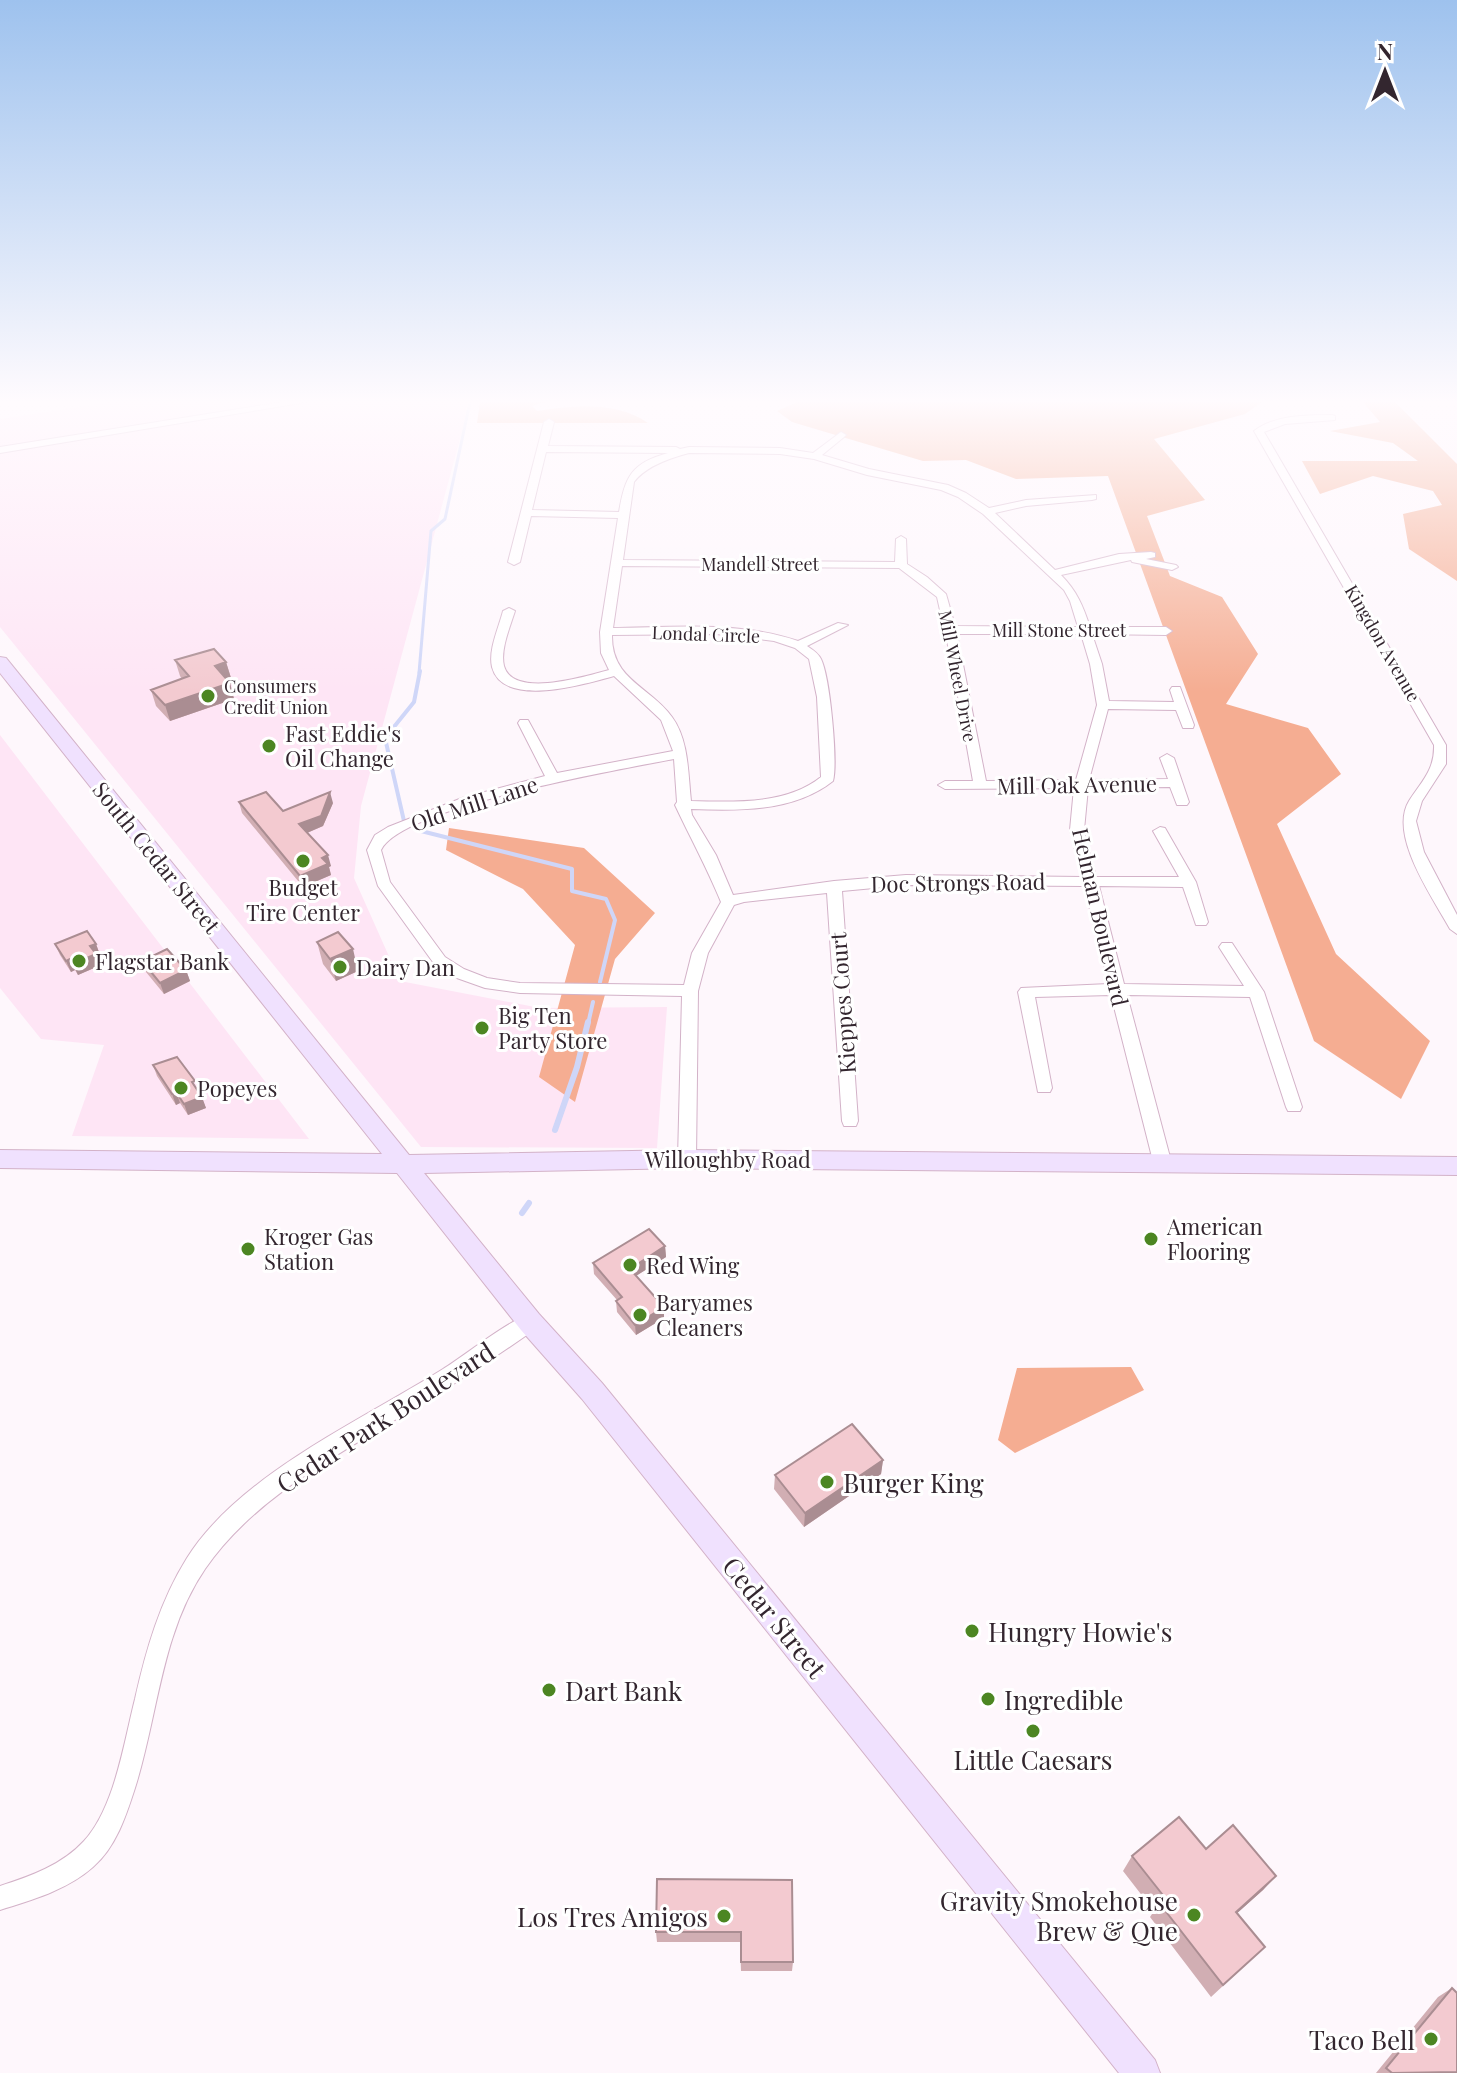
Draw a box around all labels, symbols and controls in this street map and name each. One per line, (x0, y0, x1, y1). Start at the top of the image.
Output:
north arrow (1345, 32, 1425, 112)
text: N (1377, 36, 1393, 66)
street label: Mandell Street (701, 552, 820, 576)
street label: Kingdon Avenue (1340, 580, 1426, 706)
street label: Mill Wheel Drive (933, 608, 983, 744)
street label: Mill Stone Street (992, 618, 1127, 642)
street label: Londal Circle (651, 620, 761, 648)
place label: Consumers Credit Union (224, 674, 328, 719)
marker: Consumers Credit Union (199, 687, 217, 705)
place label: Fast Eddie's Oil Change (285, 718, 401, 773)
marker: Fast Eddie's Oil Change (260, 737, 278, 755)
street label: Old Mill Lane (406, 768, 542, 838)
street label: Mill Oak Avenue (997, 768, 1157, 800)
street label: South Cedar Street (87, 775, 228, 940)
street label: Helman Boulevard (1066, 825, 1136, 1009)
marker: Budget Tire Center (294, 852, 312, 870)
street label: Doc Strongs Road (870, 865, 1046, 899)
place label: Budget Tire Center (246, 872, 360, 927)
street label: Kieppes Court (822, 930, 862, 1075)
place label: Flagstar Bank (95, 946, 229, 976)
marker: Flagstar Bank (70, 952, 88, 970)
place label: Dairy Dan (356, 952, 455, 982)
marker: Dairy Dan (331, 958, 349, 976)
place label: Big Ten Party Store (498, 1000, 607, 1055)
marker: Big Ten Party Store (473, 1019, 491, 1037)
place label: Popeyes (197, 1073, 277, 1103)
marker: Popeyes (172, 1079, 190, 1097)
street label: Willoughby Road (644, 1144, 811, 1174)
place label: American Flooring (1166, 1211, 1263, 1266)
place label: Kroger Gas Station (264, 1221, 373, 1276)
marker: American Flooring (1142, 1230, 1160, 1248)
marker: Kroger Gas Station (239, 1240, 257, 1258)
place label: Red Wing (646, 1250, 740, 1280)
marker: Red Wing (621, 1256, 639, 1274)
place label: Baryames Cleaners (656, 1287, 753, 1342)
marker: Baryames Cleaners (631, 1306, 649, 1324)
street label: Cedar Park Boulevard (269, 1333, 501, 1501)
place label: Burger King (843, 1465, 984, 1500)
marker: Burger King (818, 1473, 836, 1491)
street label: Cedar Street (715, 1549, 835, 1686)
place label: Hungry Howie's (988, 1614, 1172, 1649)
marker: Hungry Howie's (963, 1622, 981, 1640)
place label: Dart Bank (565, 1673, 683, 1708)
marker: Dart Bank (540, 1681, 558, 1699)
place label: Ingredible (1004, 1682, 1123, 1717)
marker: Ingredible (979, 1690, 997, 1708)
marker: Little Caesars (1024, 1722, 1042, 1740)
place label: Little Caesars (954, 1742, 1112, 1777)
place label: Gravity Smokehouse Brew & Que (940, 1883, 1178, 1948)
place label: Los Tres Amigos (517, 1899, 708, 1934)
marker: Gravity Smokehouse Brew & Que (1185, 1906, 1203, 1924)
marker: Los Tres Amigos (715, 1907, 733, 1925)
place label: Taco Bell (1309, 2022, 1415, 2057)
marker: Taco Bell (1422, 2030, 1440, 2048)

